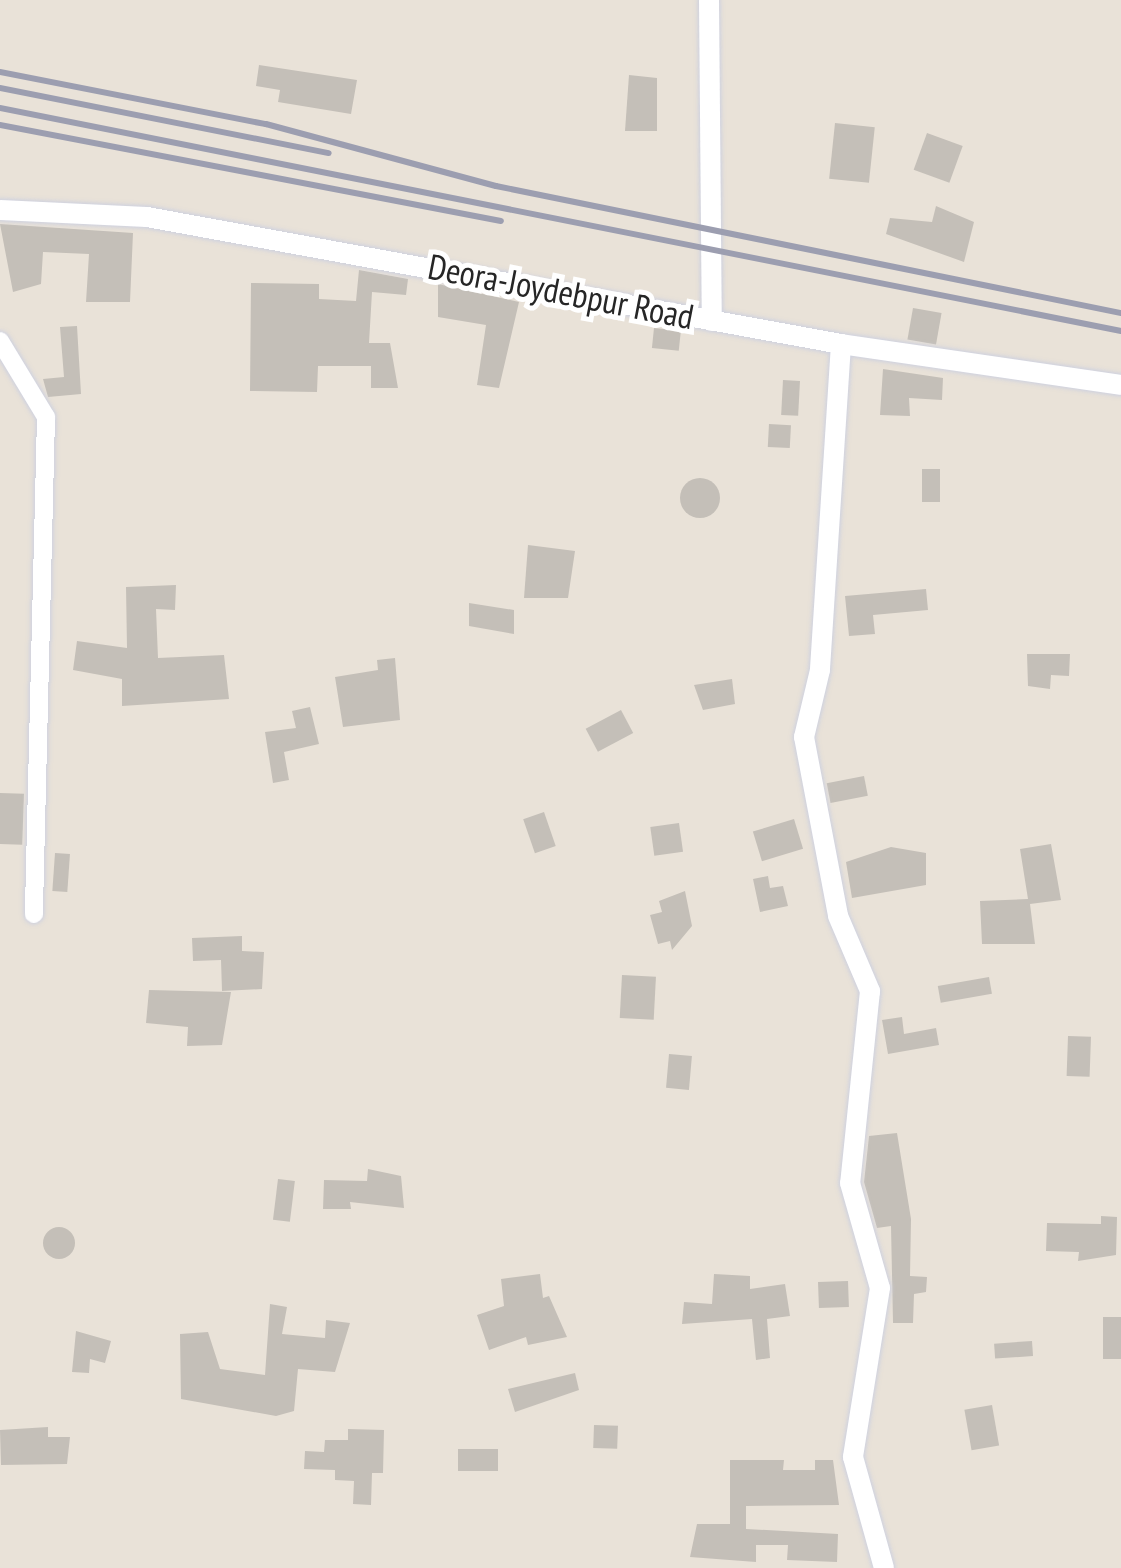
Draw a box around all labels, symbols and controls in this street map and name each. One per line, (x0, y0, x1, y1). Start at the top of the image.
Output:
street label: Deora-Joydebpur Road (425, 245, 697, 337)

